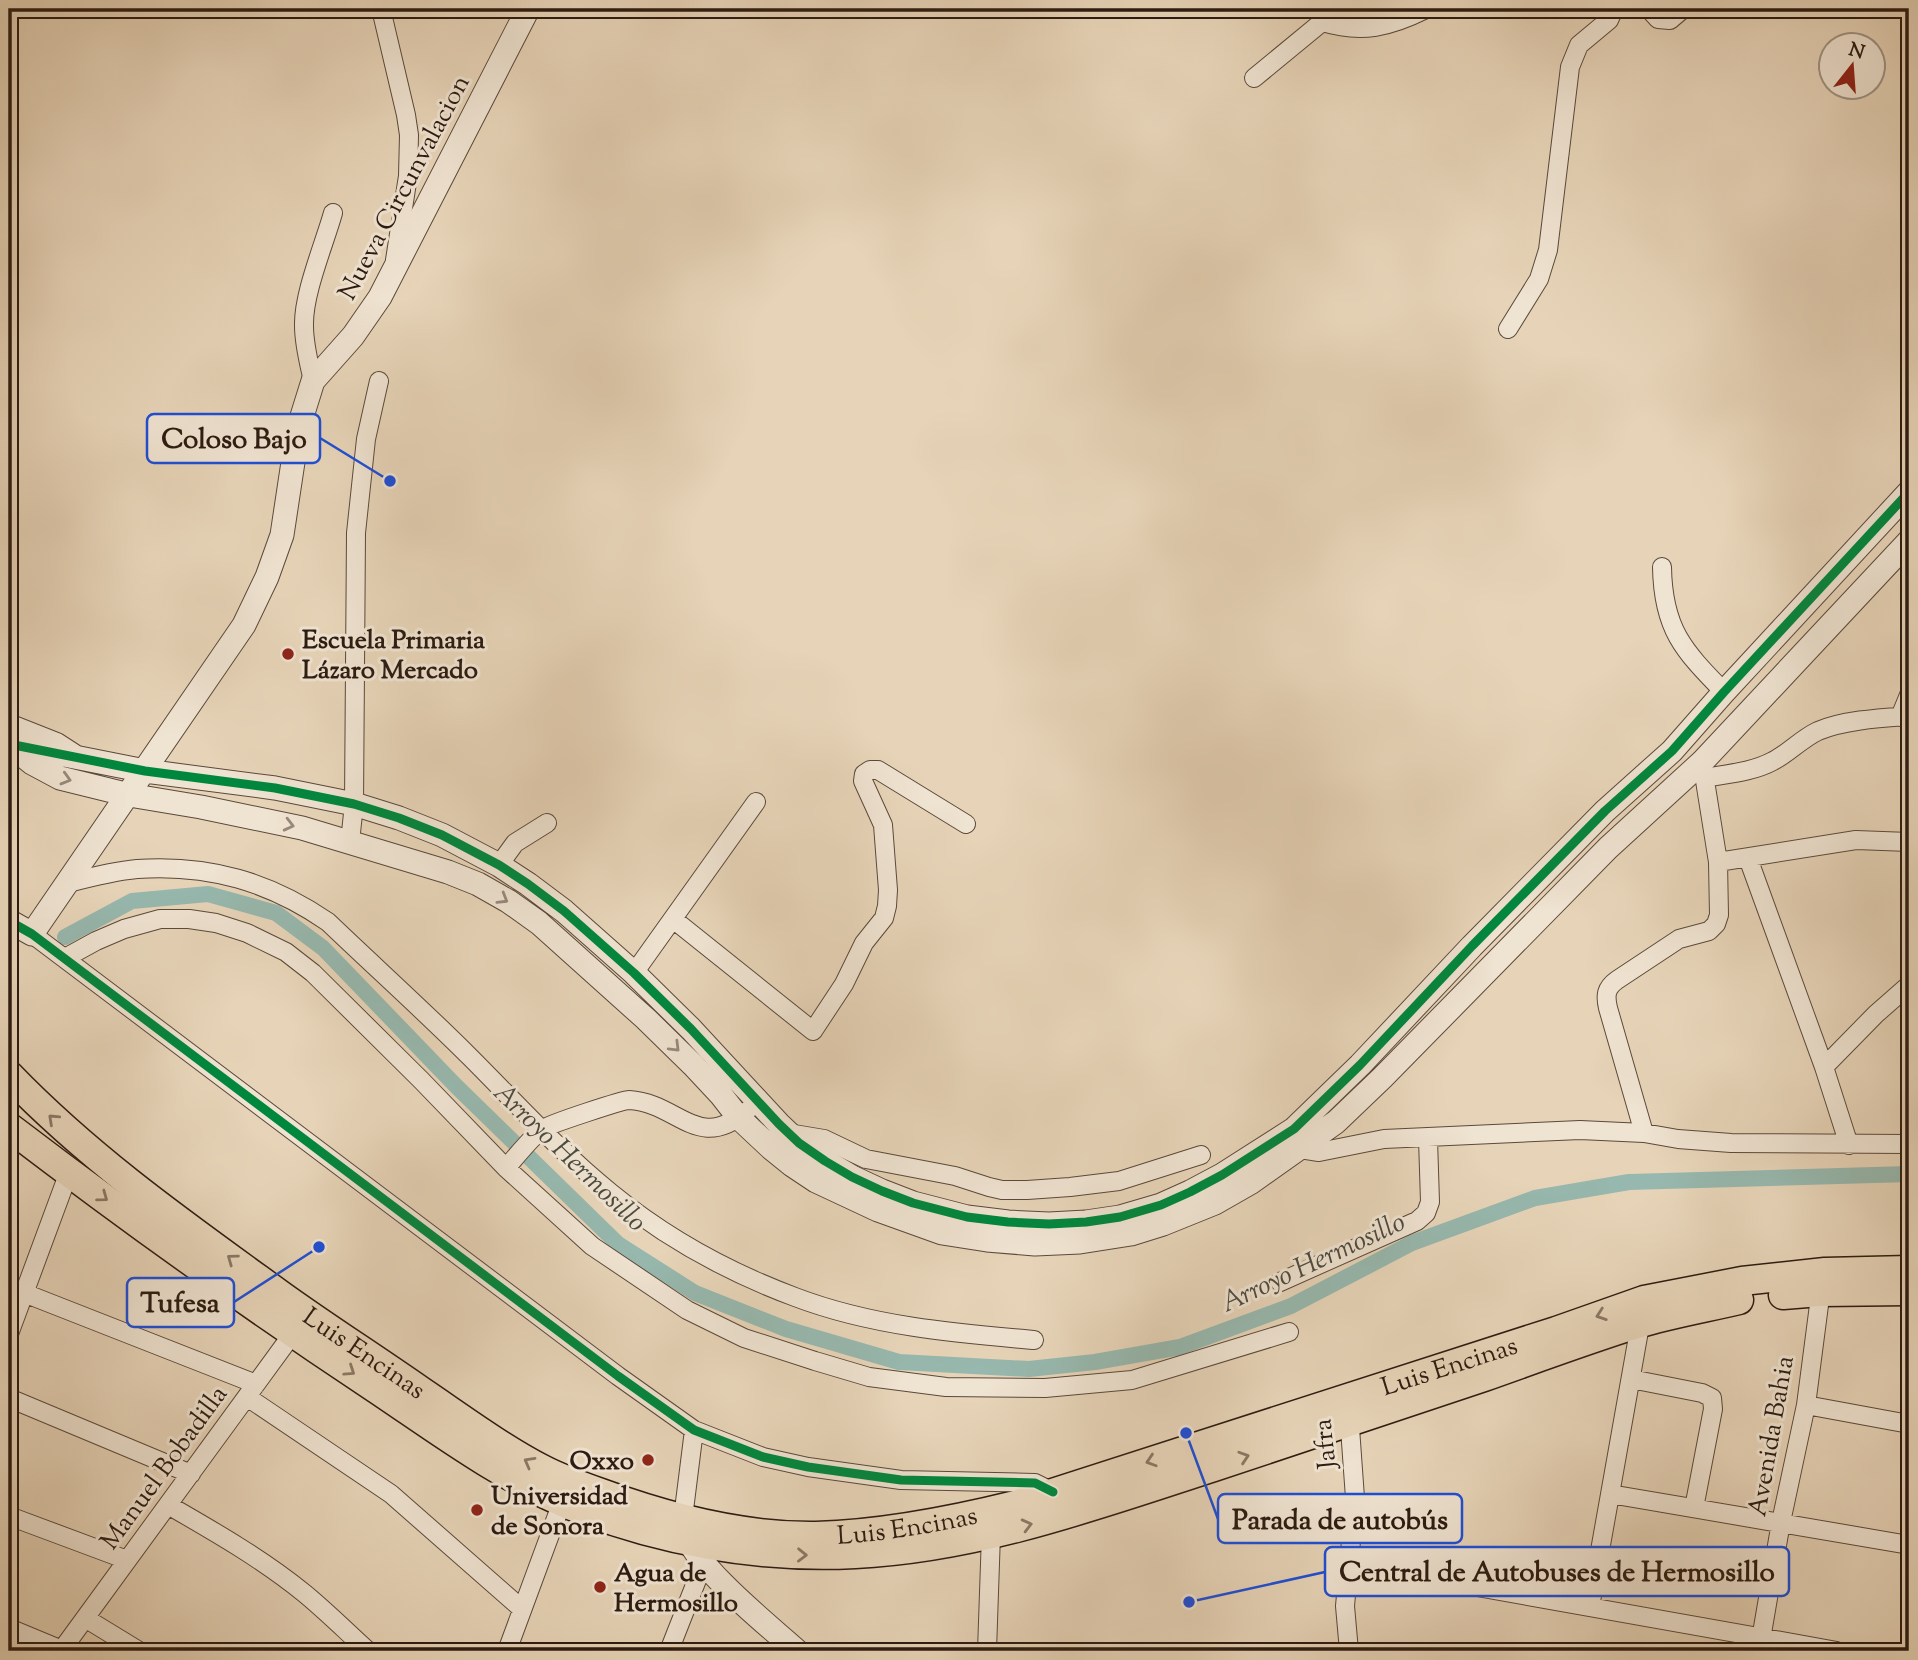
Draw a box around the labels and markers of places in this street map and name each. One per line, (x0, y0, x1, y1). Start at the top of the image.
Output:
callout: Coloso Bajo (147, 414, 320, 463)
place label: Escuela Primaria Lázaro Mercado (302, 623, 485, 690)
marker: Escuela Primaria Lázaro Mercado (280, 646, 296, 662)
callout: Tufesa (127, 1278, 234, 1327)
place label: Oxxo (569, 1444, 634, 1481)
marker: Oxxo (640, 1452, 656, 1468)
place label: Universidad de Sonora (491, 1479, 628, 1546)
callout: Parada de autobús (1218, 1494, 1462, 1543)
marker: Universidad de Sonora (469, 1502, 485, 1518)
callout: Central de Autobuses de Hermosillo (1325, 1547, 1789, 1596)
place label: Agua de Hermosillo (614, 1556, 738, 1623)
marker: Agua de Hermosillo (592, 1579, 608, 1595)

